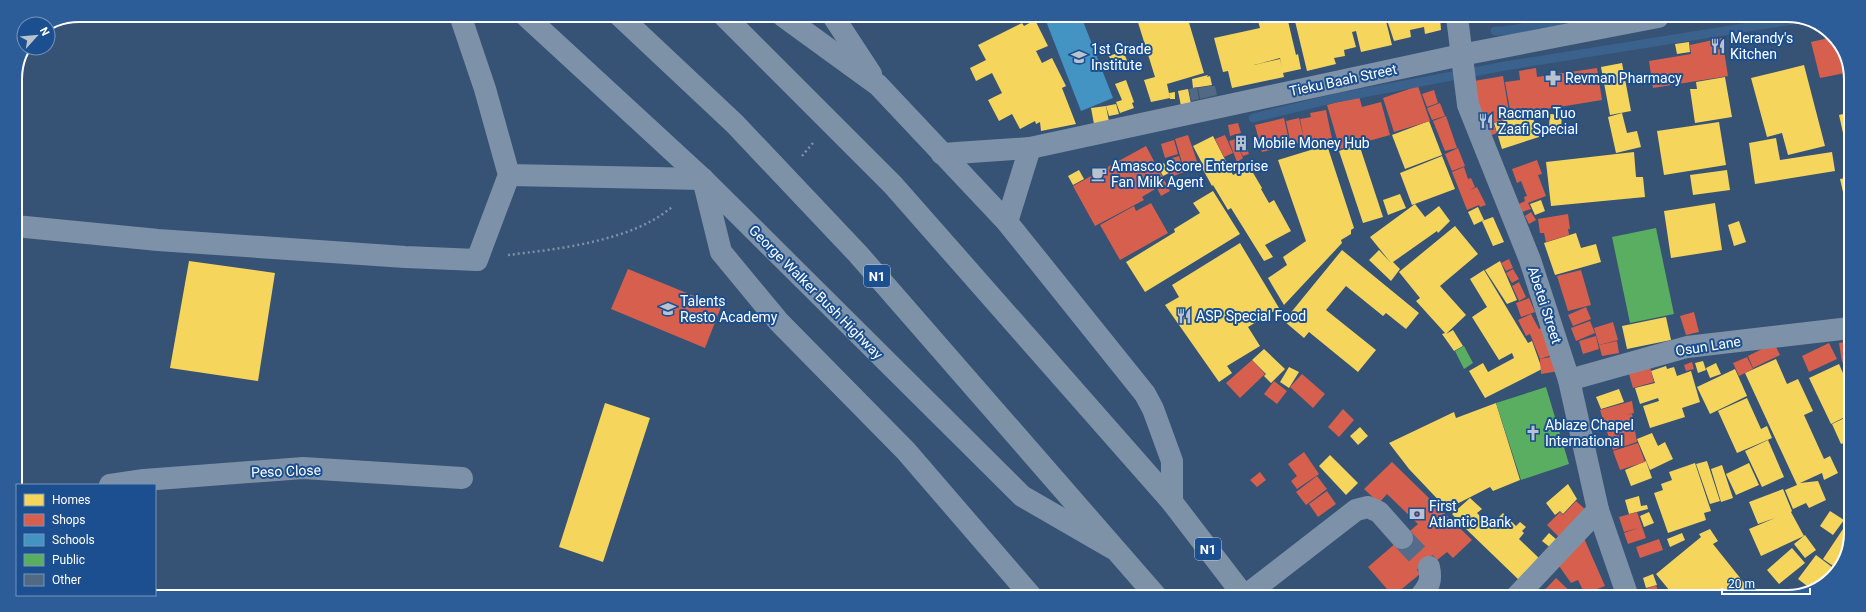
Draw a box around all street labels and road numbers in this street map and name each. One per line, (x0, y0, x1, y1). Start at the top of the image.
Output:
street label: Tieku Baah Street (1288, 61, 1399, 99)
street label: George Walker Bush Highway (746, 222, 886, 362)
street label: Abetei Street (1525, 264, 1565, 346)
road number: N1 (864, 265, 890, 287)
street label: Osun Lane (1674, 333, 1742, 359)
street label: Peso Close (251, 462, 321, 480)
road number: N1 (1195, 538, 1221, 560)

